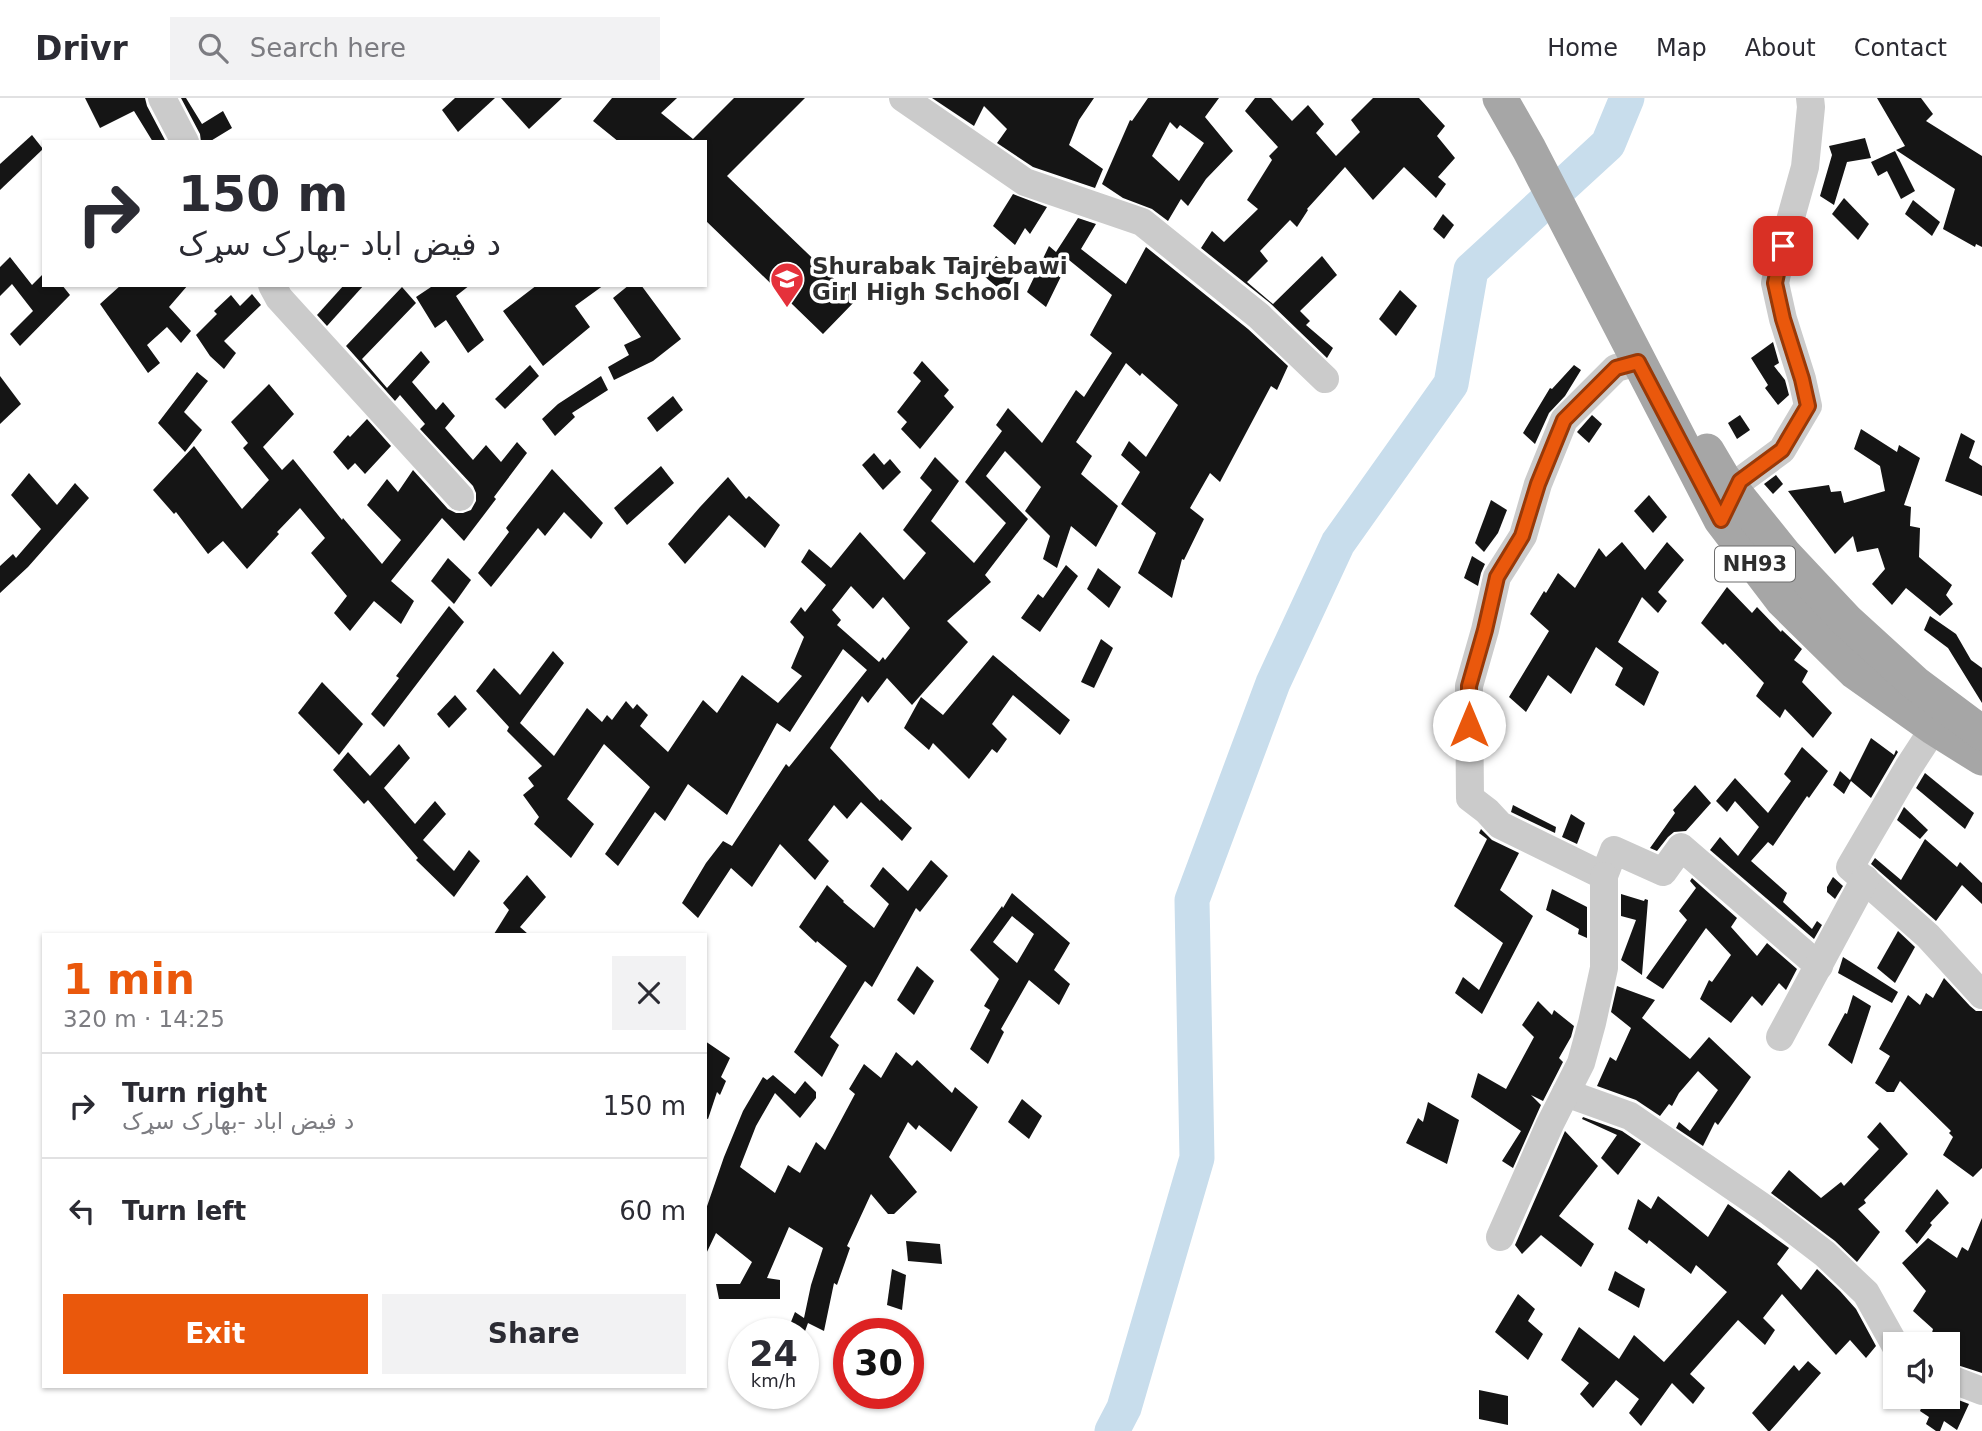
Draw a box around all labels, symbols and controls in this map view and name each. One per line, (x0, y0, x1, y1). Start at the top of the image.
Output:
search box (170, 17, 660, 80)
text: Drivr (35, 29, 128, 68)
icon: search (194, 29, 232, 67)
text: Search here (250, 33, 406, 63)
text: Home (1547, 34, 1618, 62)
text: Map (1656, 34, 1707, 62)
text: About (1745, 34, 1816, 62)
text: Contact (1854, 34, 1947, 62)
text: 150 m (178, 166, 348, 223)
icon: right (63, 168, 154, 259)
pin (1753, 216, 1813, 276)
text: د فیض اباد -بهارک سړک (178, 225, 501, 263)
icon: arrive (1764, 227, 1802, 265)
place label: Shurabak Tajrebawi Girl High School (812, 253, 1068, 305)
school or university icon: Shurabak Tajrebawi Girl High School (768, 260, 806, 309)
road number: NH93 (1715, 546, 1795, 582)
position arrow (1432, 688, 1506, 762)
text: 1 min (63, 955, 195, 1004)
button: close (612, 956, 686, 1030)
text: 320 m · 14:25 (63, 1006, 225, 1032)
text: Turn right (122, 1078, 267, 1108)
icon: right (63, 1087, 101, 1125)
text: 150 m (603, 1091, 686, 1121)
text: د فیض اباد -بهارک سړک (122, 1108, 354, 1134)
icon: left (63, 1192, 101, 1230)
text: Turn left (122, 1196, 246, 1226)
text: 60 m (619, 1196, 686, 1226)
button: Exit (63, 1294, 368, 1374)
button: Share (382, 1294, 686, 1374)
speed limit sign: 30 (833, 1318, 924, 1409)
map controls (1883, 1332, 1960, 1409)
button: sound (1883, 1332, 1960, 1409)
text: 24 (749, 1334, 798, 1374)
text: km/h (751, 1370, 796, 1391)

